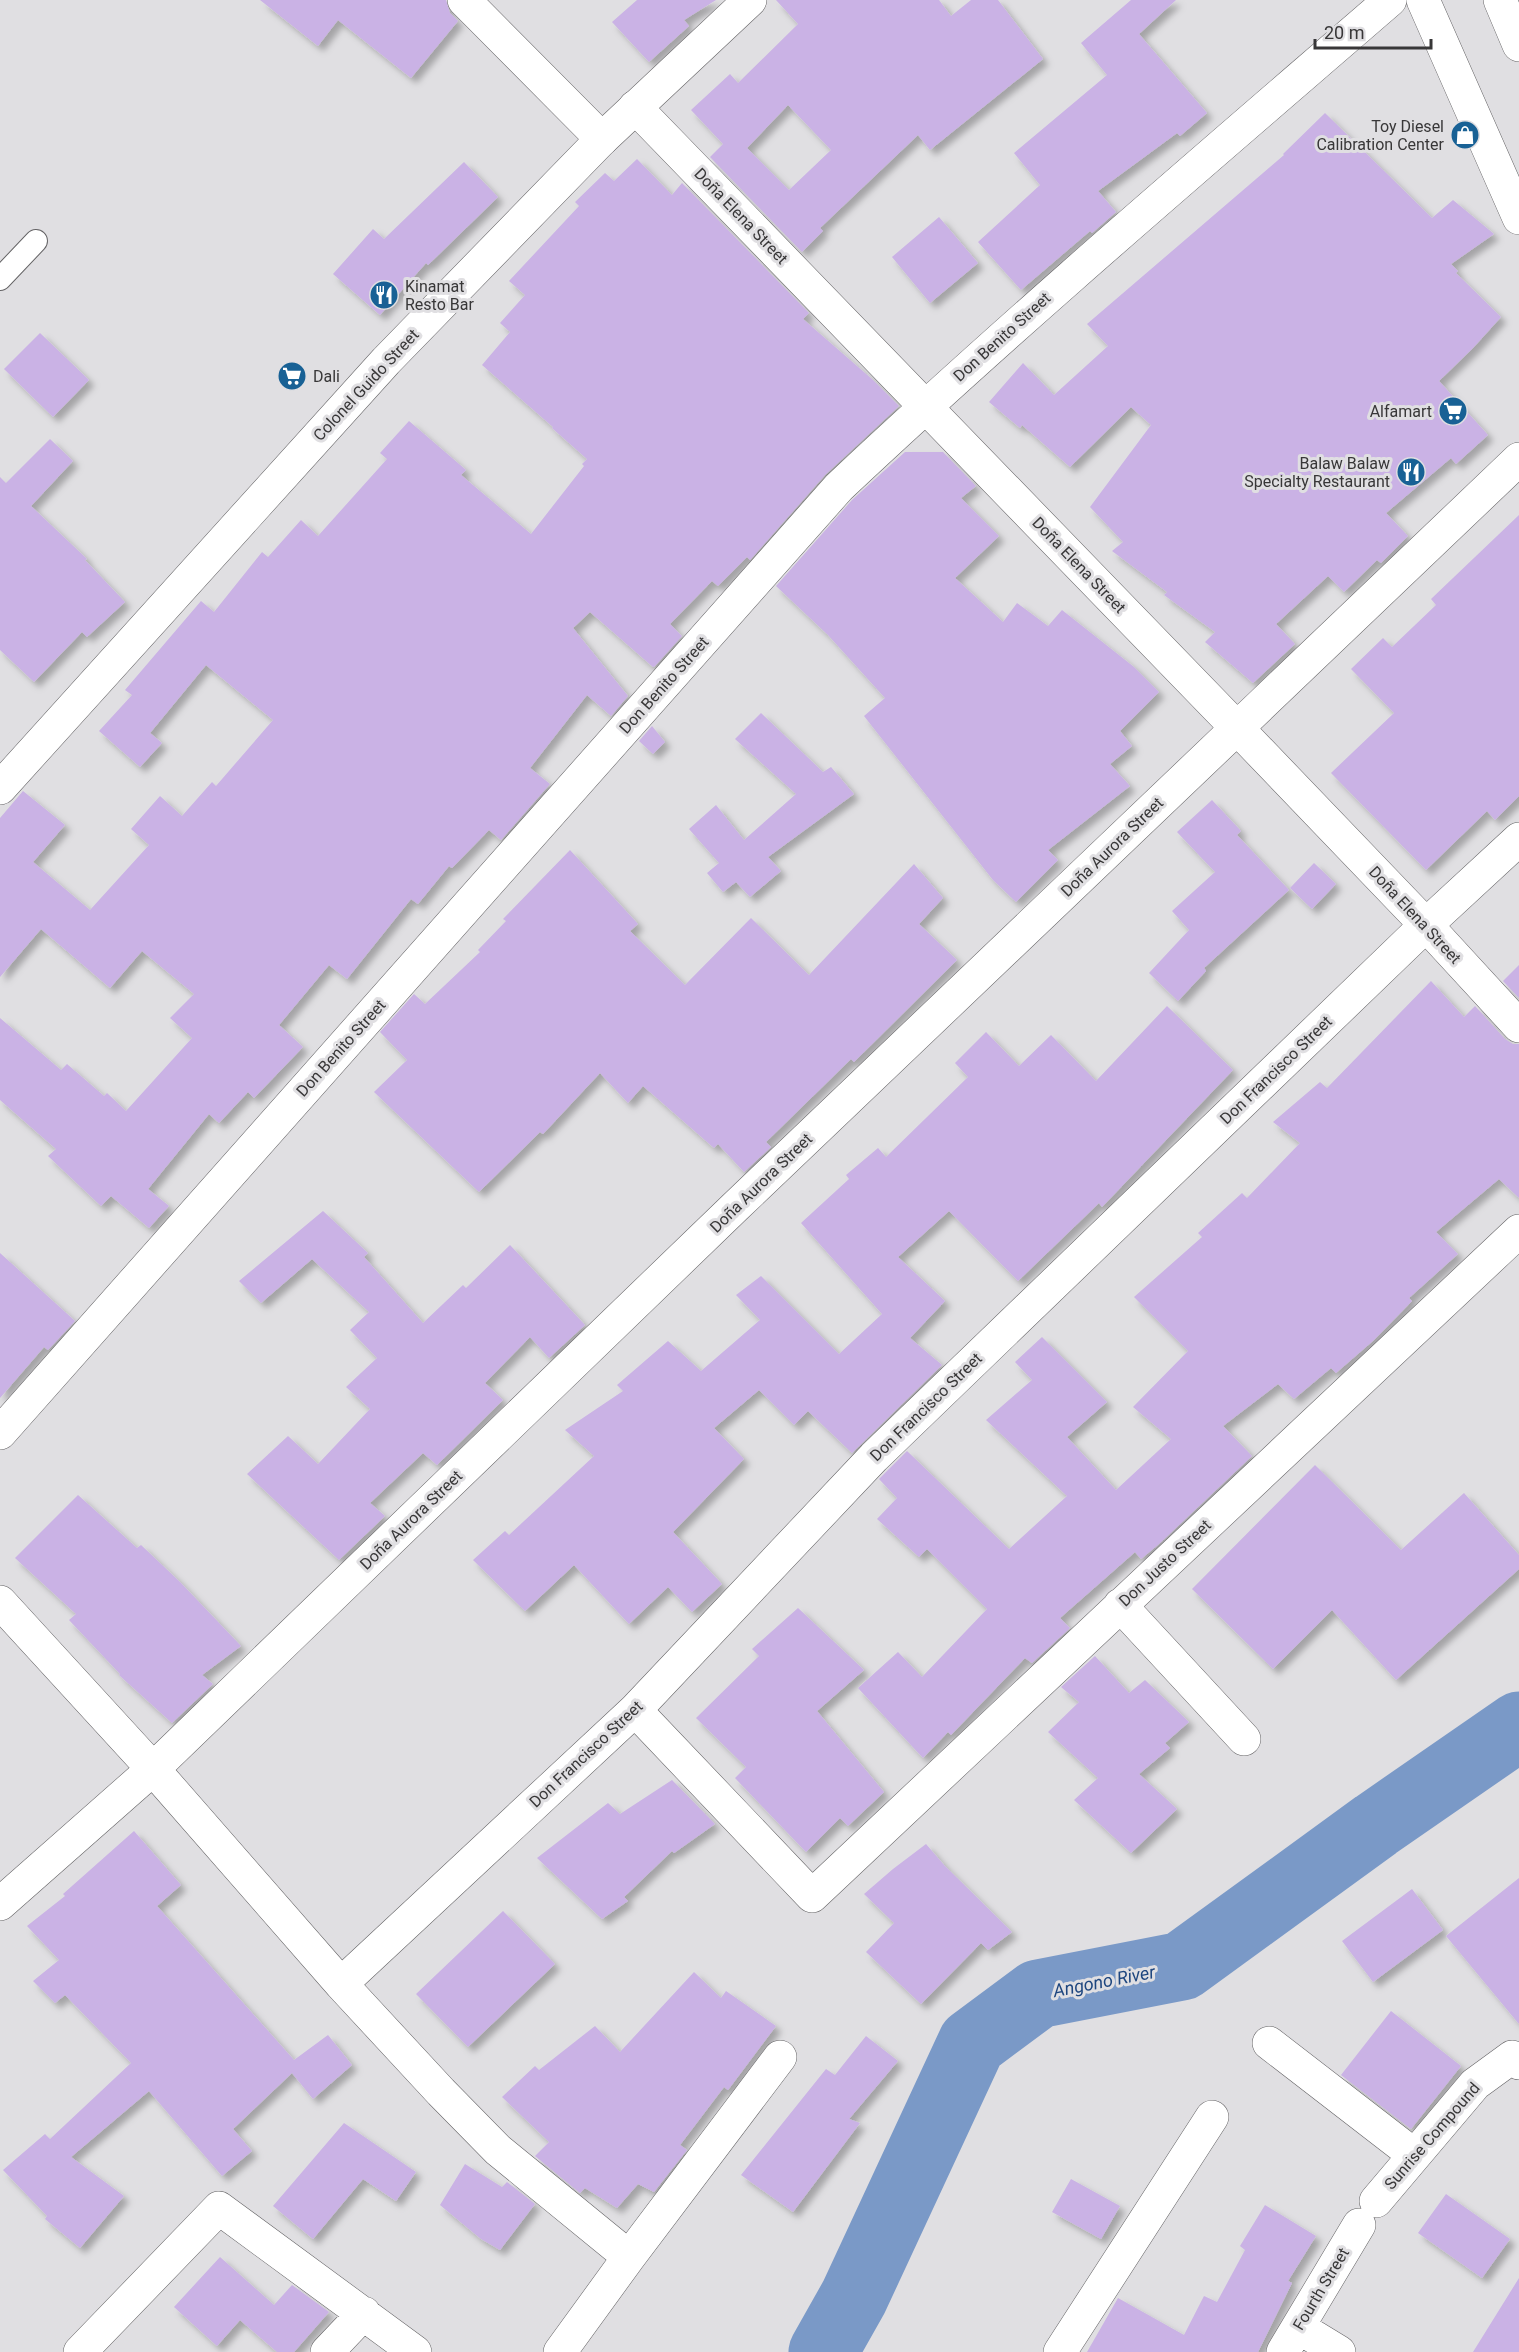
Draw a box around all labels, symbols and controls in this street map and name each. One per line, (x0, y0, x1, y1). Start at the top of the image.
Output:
scale bar (1315, 12, 1430, 50)
text: 20 m (1324, 22, 1364, 43)
place label: Toy Diesel Calibration Center (1316, 117, 1445, 154)
shop icon: Toy Diesel Calibration Center (1449, 119, 1481, 151)
street label: Doña Elena Street (690, 164, 792, 268)
place label: Kinamat Resto Bar (405, 277, 474, 314)
restaurant icon: Kinamat Resto Bar (368, 279, 400, 311)
street label: Don Benito Street (950, 288, 1054, 386)
street label: Colonel Guido Street (309, 325, 423, 445)
supermarket icon: Dali (276, 360, 308, 392)
place label: Dali (313, 367, 340, 386)
supermarket icon: Alfamart (1437, 395, 1469, 427)
place label: Alfamart (1370, 402, 1432, 421)
place label: Balaw Balaw Specialty Restaurant (1244, 454, 1390, 491)
restaurant icon: Balaw Balaw Specialty Restaurant (1395, 456, 1427, 488)
street label: Doña Elena Street (1028, 513, 1130, 617)
street label: Don Benito Street (615, 633, 713, 737)
street label: Doña Aurora Street (1057, 793, 1167, 901)
street label: Doña Elena Street (1365, 862, 1465, 968)
street label: Don Benito Street (292, 996, 390, 1100)
street label: Don Francisco Street (1216, 1012, 1336, 1128)
street label: Doña Aurora Street (706, 1129, 816, 1237)
street label: Don Francisco Street (866, 1349, 986, 1465)
street label: Doña Aurora Street (356, 1466, 466, 1574)
street label: Don Justo Street (1115, 1516, 1215, 1610)
street label: Don Francisco Street (525, 1697, 647, 1811)
water label: Angono River (1050, 1961, 1158, 2001)
street label: Sunrise Compound (1380, 2079, 1484, 2193)
street label: Fourth Street (1289, 2244, 1353, 2334)

